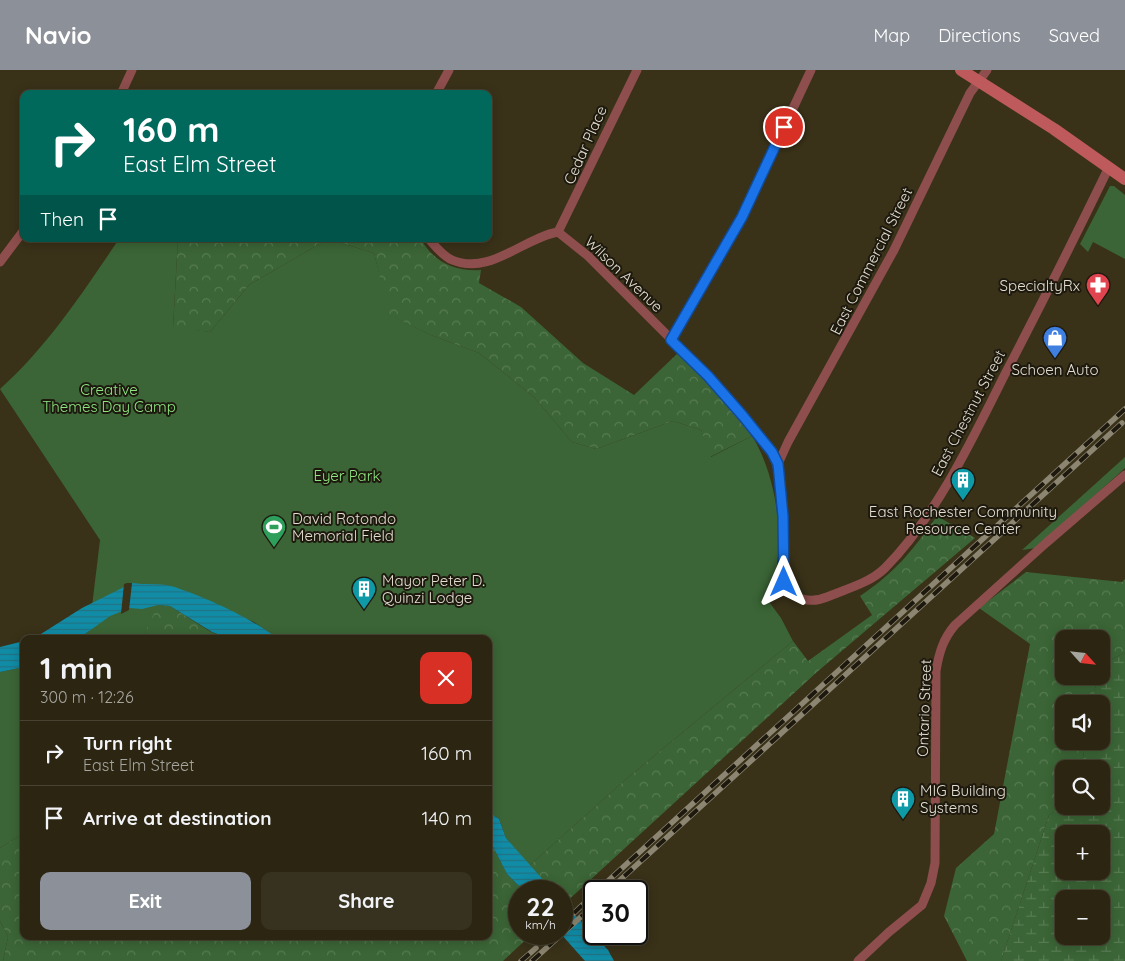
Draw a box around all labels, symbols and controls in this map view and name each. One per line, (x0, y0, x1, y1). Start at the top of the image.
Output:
text: Navio (25, 20, 92, 50)
text: Map (873, 24, 910, 47)
text: Directions (938, 24, 1021, 47)
text: Saved (1049, 24, 1100, 47)
street label: Cedar Place (559, 103, 611, 187)
pin (763, 106, 805, 148)
text: 160 m (123, 107, 220, 151)
icon: right (40, 110, 105, 175)
icon: arrive (770, 113, 798, 141)
text: East Elm Street (123, 150, 276, 178)
street label: East Commercial Street (826, 184, 916, 338)
icon: arrive (94, 205, 122, 233)
text: Then (40, 207, 84, 231)
street label: Wilson Avenue (581, 232, 667, 316)
pharmacy icon: SpecialtyRx (1085, 272, 1111, 306)
place label: SpecialtyRx (1000, 276, 1080, 295)
shop icon: Schoen Auto (1042, 325, 1068, 359)
street label: East Chestnut Street (927, 347, 1009, 479)
place label: Schoen Auto (1011, 360, 1099, 379)
park label: Creative Themes Day Camp (42, 380, 176, 416)
park label: Eyer Park (314, 466, 380, 485)
building icon: East Rochester Community Resource Center (950, 467, 976, 501)
place label: East Rochester Community Resource Center (869, 502, 1057, 538)
place label: David Rotondo Memorial Field (292, 509, 396, 545)
sports icon: David Rotondo Memorial Field (261, 514, 287, 548)
position arrow (757, 555, 809, 607)
place label: Mayor Peter D. Quinzi Lodge (382, 571, 485, 607)
building icon: Mayor Peter D. Quinzi Lodge (351, 576, 377, 610)
north arrow (1055, 630, 1110, 685)
map controls (1055, 630, 1110, 945)
text: 1 min (40, 649, 113, 687)
button: close (420, 652, 472, 704)
street label: Ontario Street (913, 659, 935, 757)
text: 300 m · 12:26 (40, 687, 134, 707)
button: sound (1055, 695, 1110, 750)
text: Turn right (83, 731, 172, 755)
icon: right (40, 739, 68, 767)
text: 160 m (421, 741, 472, 765)
text: East Elm Street (83, 755, 195, 775)
button: search (1055, 760, 1110, 815)
place label: MIG Building Systems (920, 781, 1006, 817)
building icon: MIG Building Systems (890, 786, 916, 820)
icon: arrive (40, 804, 68, 832)
text: Arrive at destination (83, 806, 272, 830)
text: 140 m (421, 806, 472, 830)
button: + (1055, 825, 1110, 880)
button: Exit (40, 872, 251, 930)
button: Share (261, 872, 472, 930)
speed limit sign: 30 (583, 880, 648, 945)
button: − (1055, 890, 1110, 945)
text: 22 (526, 891, 555, 922)
text: km/h (525, 917, 556, 932)

